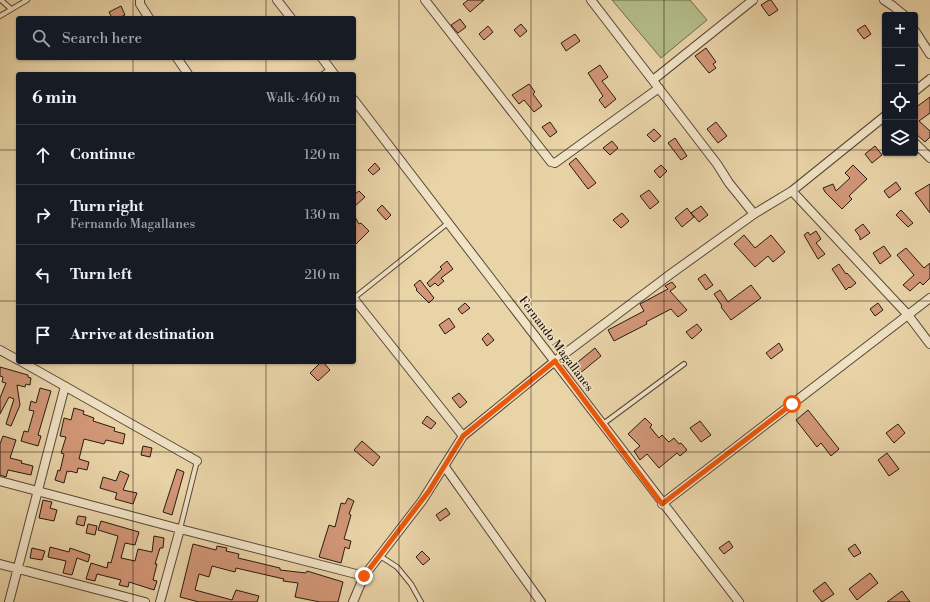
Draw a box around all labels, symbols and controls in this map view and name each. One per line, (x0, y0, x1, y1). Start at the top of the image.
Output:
map controls (882, 12, 918, 156)
button: + (882, 12, 918, 48)
search box (16, 16, 356, 60)
icon: search (30, 27, 52, 49)
text: Search here (62, 29, 142, 48)
button: − (882, 48, 918, 84)
button: locate (882, 84, 918, 120)
text: 6 min (32, 87, 77, 109)
text: Walk · 460 m (266, 90, 340, 106)
button: layers (882, 120, 918, 156)
icon: ahead (32, 144, 54, 166)
text: Continue (70, 145, 135, 164)
text: 120 m (304, 147, 340, 163)
text: Turn right (70, 197, 144, 216)
icon: right (32, 204, 54, 226)
text: 130 m (305, 207, 340, 223)
text: Fernando Magallanes (70, 216, 195, 232)
icon: left (32, 264, 54, 286)
text: Turn left (70, 265, 132, 284)
text: 210 m (305, 267, 340, 283)
street label: Fernando Magallanes (515, 293, 597, 395)
icon: arrive (32, 324, 54, 346)
text: Arrive at destination (70, 325, 214, 344)
route start (783, 395, 801, 413)
route end (355, 567, 373, 585)

